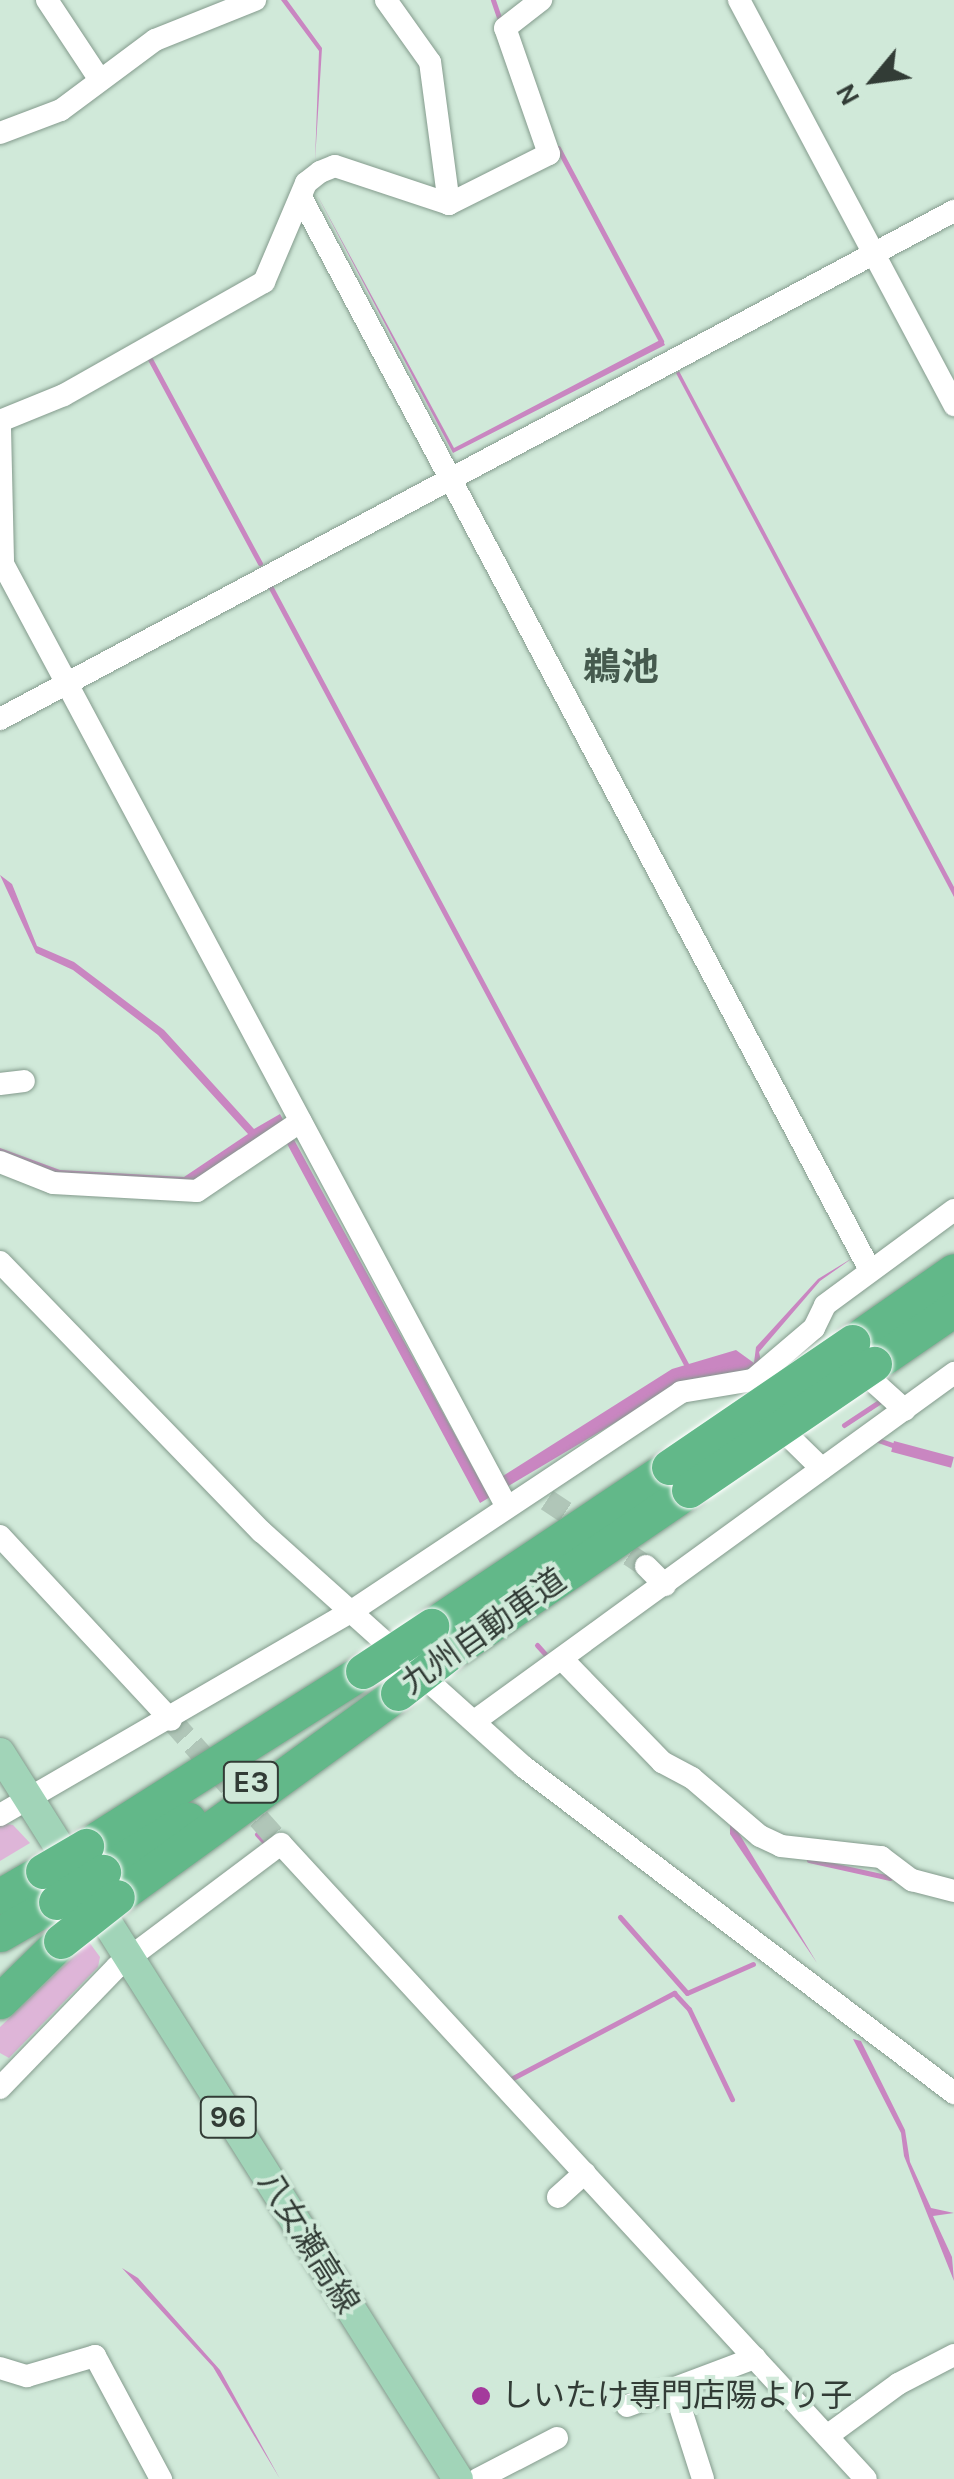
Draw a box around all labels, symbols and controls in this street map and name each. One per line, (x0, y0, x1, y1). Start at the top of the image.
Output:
north arrow (824, 30, 924, 130)
text: N (828, 78, 867, 112)
district label: 鵜池 (583, 645, 659, 691)
street label: 九州自動車道 (394, 1561, 574, 1703)
road number: E3 (221, 1757, 281, 1807)
road number: 96 (198, 2092, 258, 2142)
street label: 八女瀬高線 (249, 2165, 367, 2321)
place label: しいたけ専門店陽より子 (501, 2377, 853, 2415)
marker: しいたけ専門店陽より子 (470, 2385, 492, 2407)

